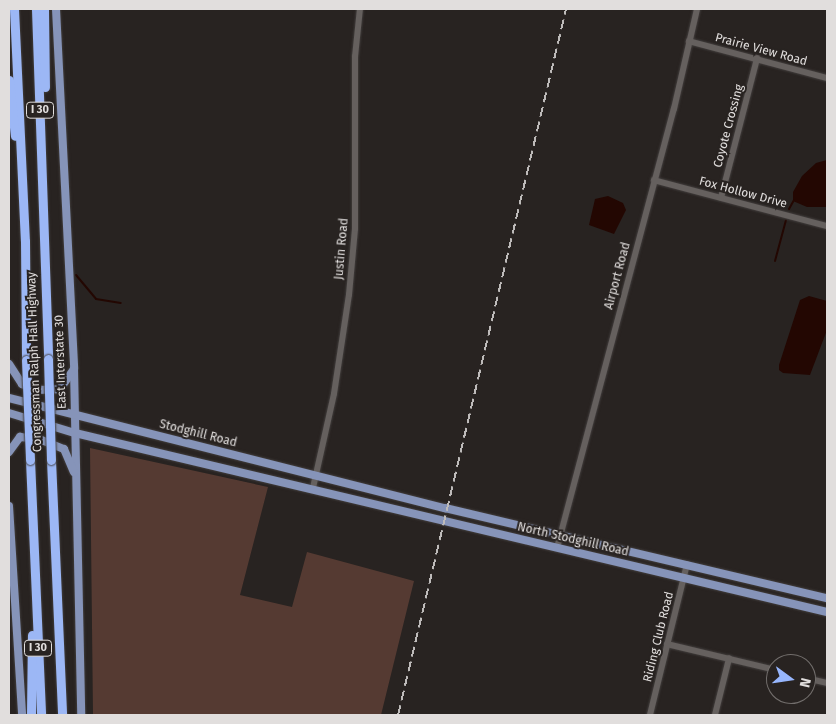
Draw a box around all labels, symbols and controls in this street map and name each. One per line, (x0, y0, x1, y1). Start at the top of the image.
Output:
street label: Prairie View Road (713, 31, 809, 69)
street label: Coyote Crossing (711, 83, 747, 169)
road number: I 30 (25, 102, 55, 118)
street label: Fox Hollow Drive (697, 174, 789, 212)
street label: Justin Road (332, 218, 352, 280)
street label: Airport Road (602, 241, 634, 311)
street label: Congressman Ralph Hall Highway (25, 272, 45, 452)
street label: East Interstate 30 (52, 315, 70, 409)
street label: Stodghill Road (158, 417, 238, 451)
street label: North Stodghill Road (516, 520, 630, 560)
street label: Riding Club Road (641, 590, 677, 684)
road number: I 30 (23, 640, 53, 656)
north arrow (766, 654, 816, 704)
text: N (796, 676, 814, 689)

